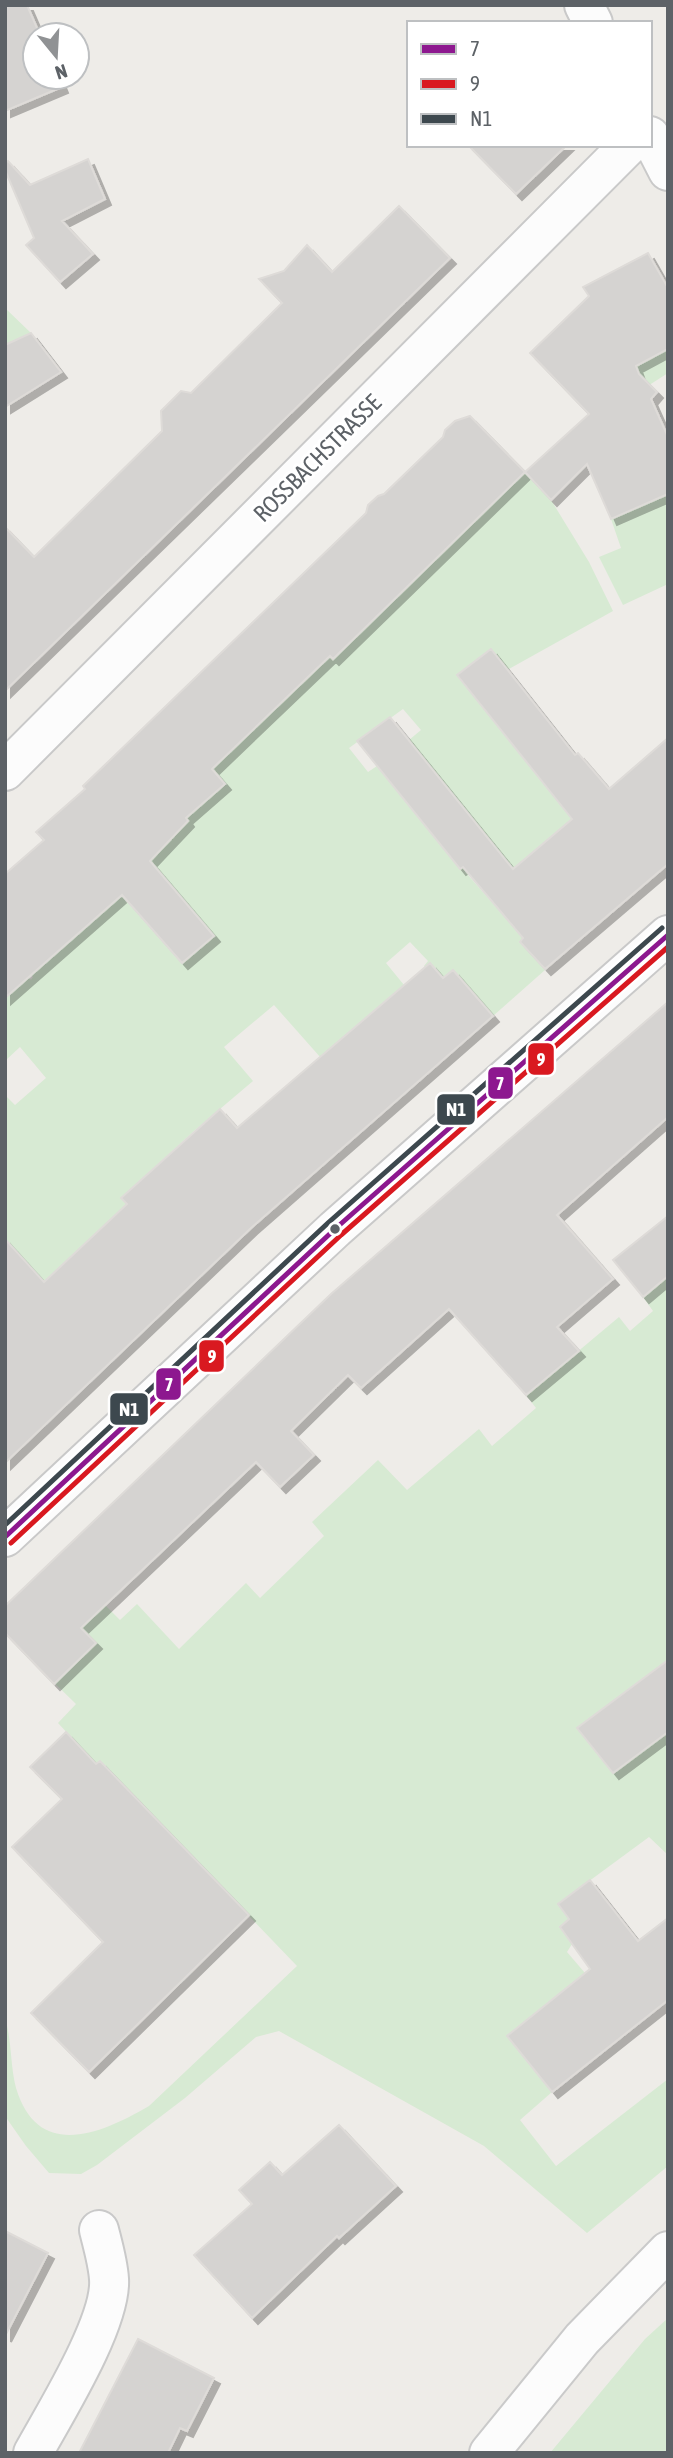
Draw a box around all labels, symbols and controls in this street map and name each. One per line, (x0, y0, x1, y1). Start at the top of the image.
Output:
north arrow (21, 21, 91, 91)
legend (407, 21, 652, 147)
text: 7 (470, 36, 480, 60)
text: N (53, 60, 70, 84)
text: 9 (470, 71, 480, 95)
text: N1 (470, 106, 492, 130)
street label: ROSSBACHSTRASSE (248, 389, 386, 527)
line badge: 9 (527, 1042, 555, 1076)
text: 9 (537, 1048, 546, 1070)
line badge: 7 (487, 1066, 514, 1100)
text: 7 (496, 1072, 505, 1094)
line badge: N1 (436, 1093, 476, 1126)
text: N1 (446, 1098, 466, 1120)
unlabelled marker (328, 1222, 342, 1236)
line badge: 9 (198, 1339, 225, 1373)
text: 9 (208, 1345, 217, 1367)
line badge: 7 (155, 1367, 182, 1401)
text: 7 (165, 1373, 174, 1395)
line badge: N1 (109, 1392, 149, 1426)
text: N1 (119, 1398, 139, 1420)

